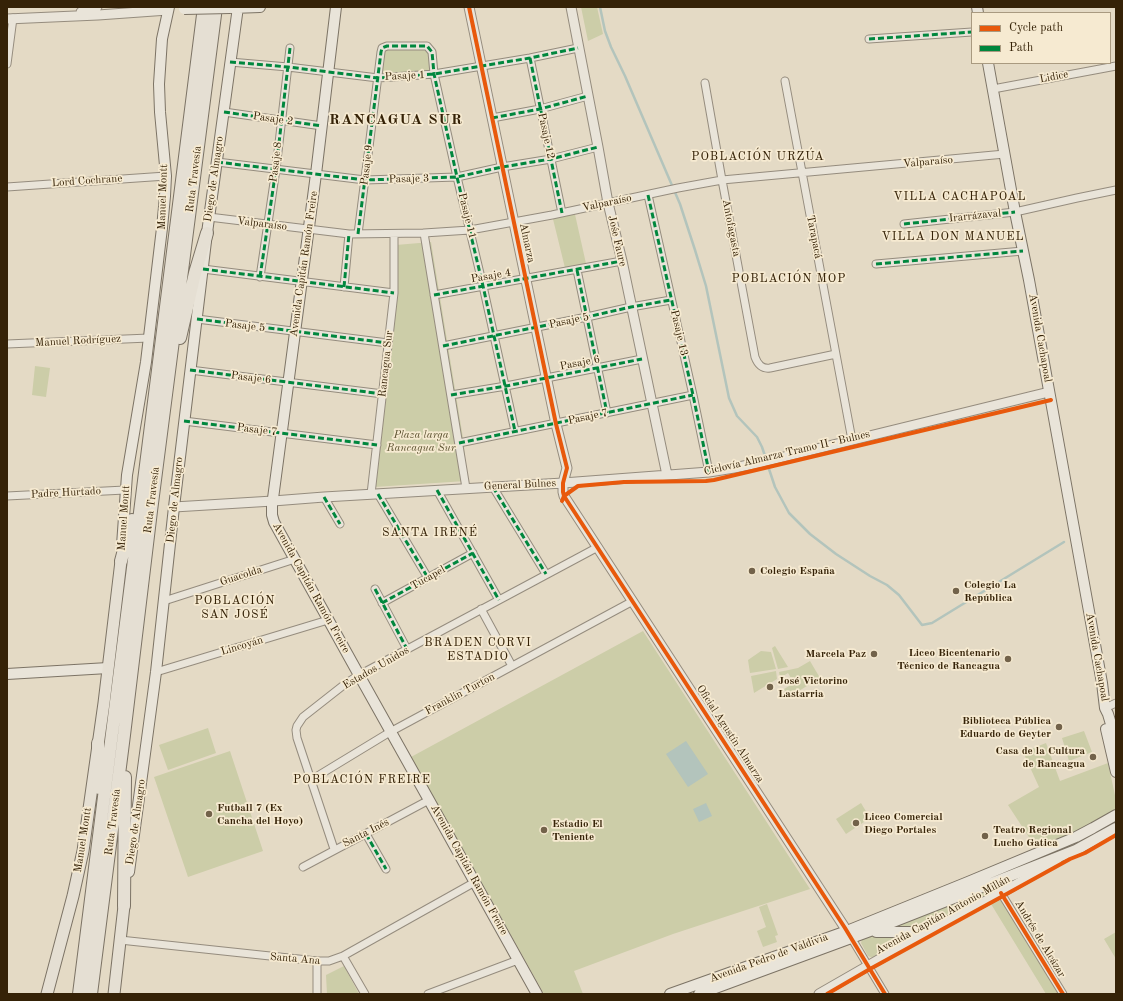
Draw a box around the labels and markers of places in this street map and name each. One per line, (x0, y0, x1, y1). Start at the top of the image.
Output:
place label: Colegio España (760, 564, 835, 578)
marker: Colegio España (747, 566, 757, 576)
place label: Colegio La República (964, 578, 1016, 604)
marker: Colegio La República (951, 586, 961, 596)
place label: Liceo Bicentenario Técnico de Rancagua (897, 646, 1000, 672)
place label: Marcela Paz (806, 647, 866, 661)
marker: Marcela Paz (869, 649, 879, 659)
marker: Liceo Bicentenario Técnico de Rancagua (1003, 654, 1013, 664)
place label: José Victorino Lastarria (778, 674, 848, 700)
marker: José Victorino Lastarria (765, 682, 775, 692)
place label: Biblioteca Pública Eduardo de Geyter (960, 714, 1051, 740)
marker: Biblioteca Pública Eduardo de Geyter (1054, 722, 1064, 732)
place label: Casa de la Cultura de Rancagua (995, 744, 1085, 770)
marker: Casa de la Cultura de Rancagua (1088, 752, 1098, 762)
place label: Futball 7 (Ex Cancha del Hoyo) (217, 801, 303, 827)
marker: Futball 7 (Ex Cancha del Hoyo) (204, 809, 214, 819)
place label: Liceo Comercial Diego Portales (864, 810, 943, 836)
place label: Estadio El Teniente (552, 817, 603, 843)
marker: Liceo Comercial Diego Portales (851, 818, 861, 828)
place label: Teatro Regional Lucho Gatica (993, 823, 1072, 849)
marker: Estadio El Teniente (539, 825, 549, 835)
marker: Teatro Regional Lucho Gatica (980, 831, 990, 841)

